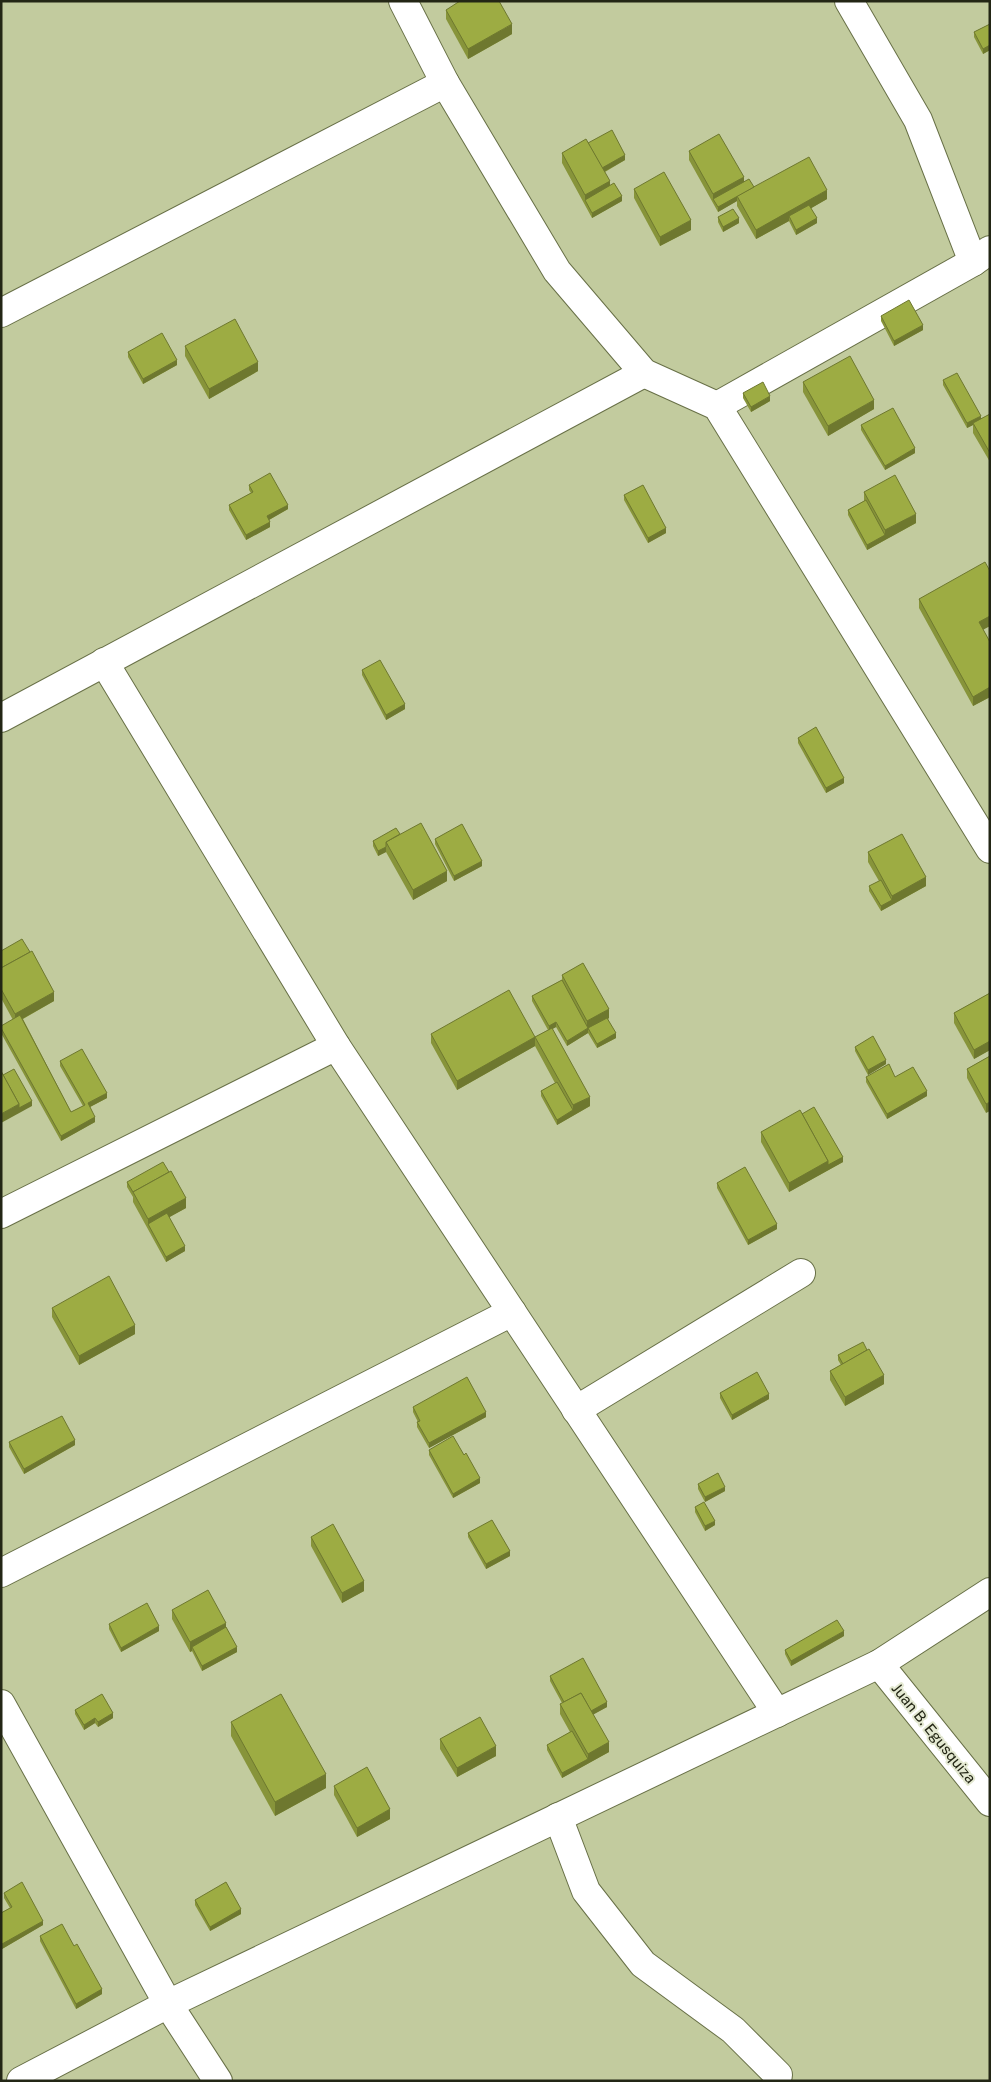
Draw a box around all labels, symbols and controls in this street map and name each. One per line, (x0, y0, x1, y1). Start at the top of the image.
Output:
street label: Juan B. Egusquiza (888, 1680, 980, 1786)

